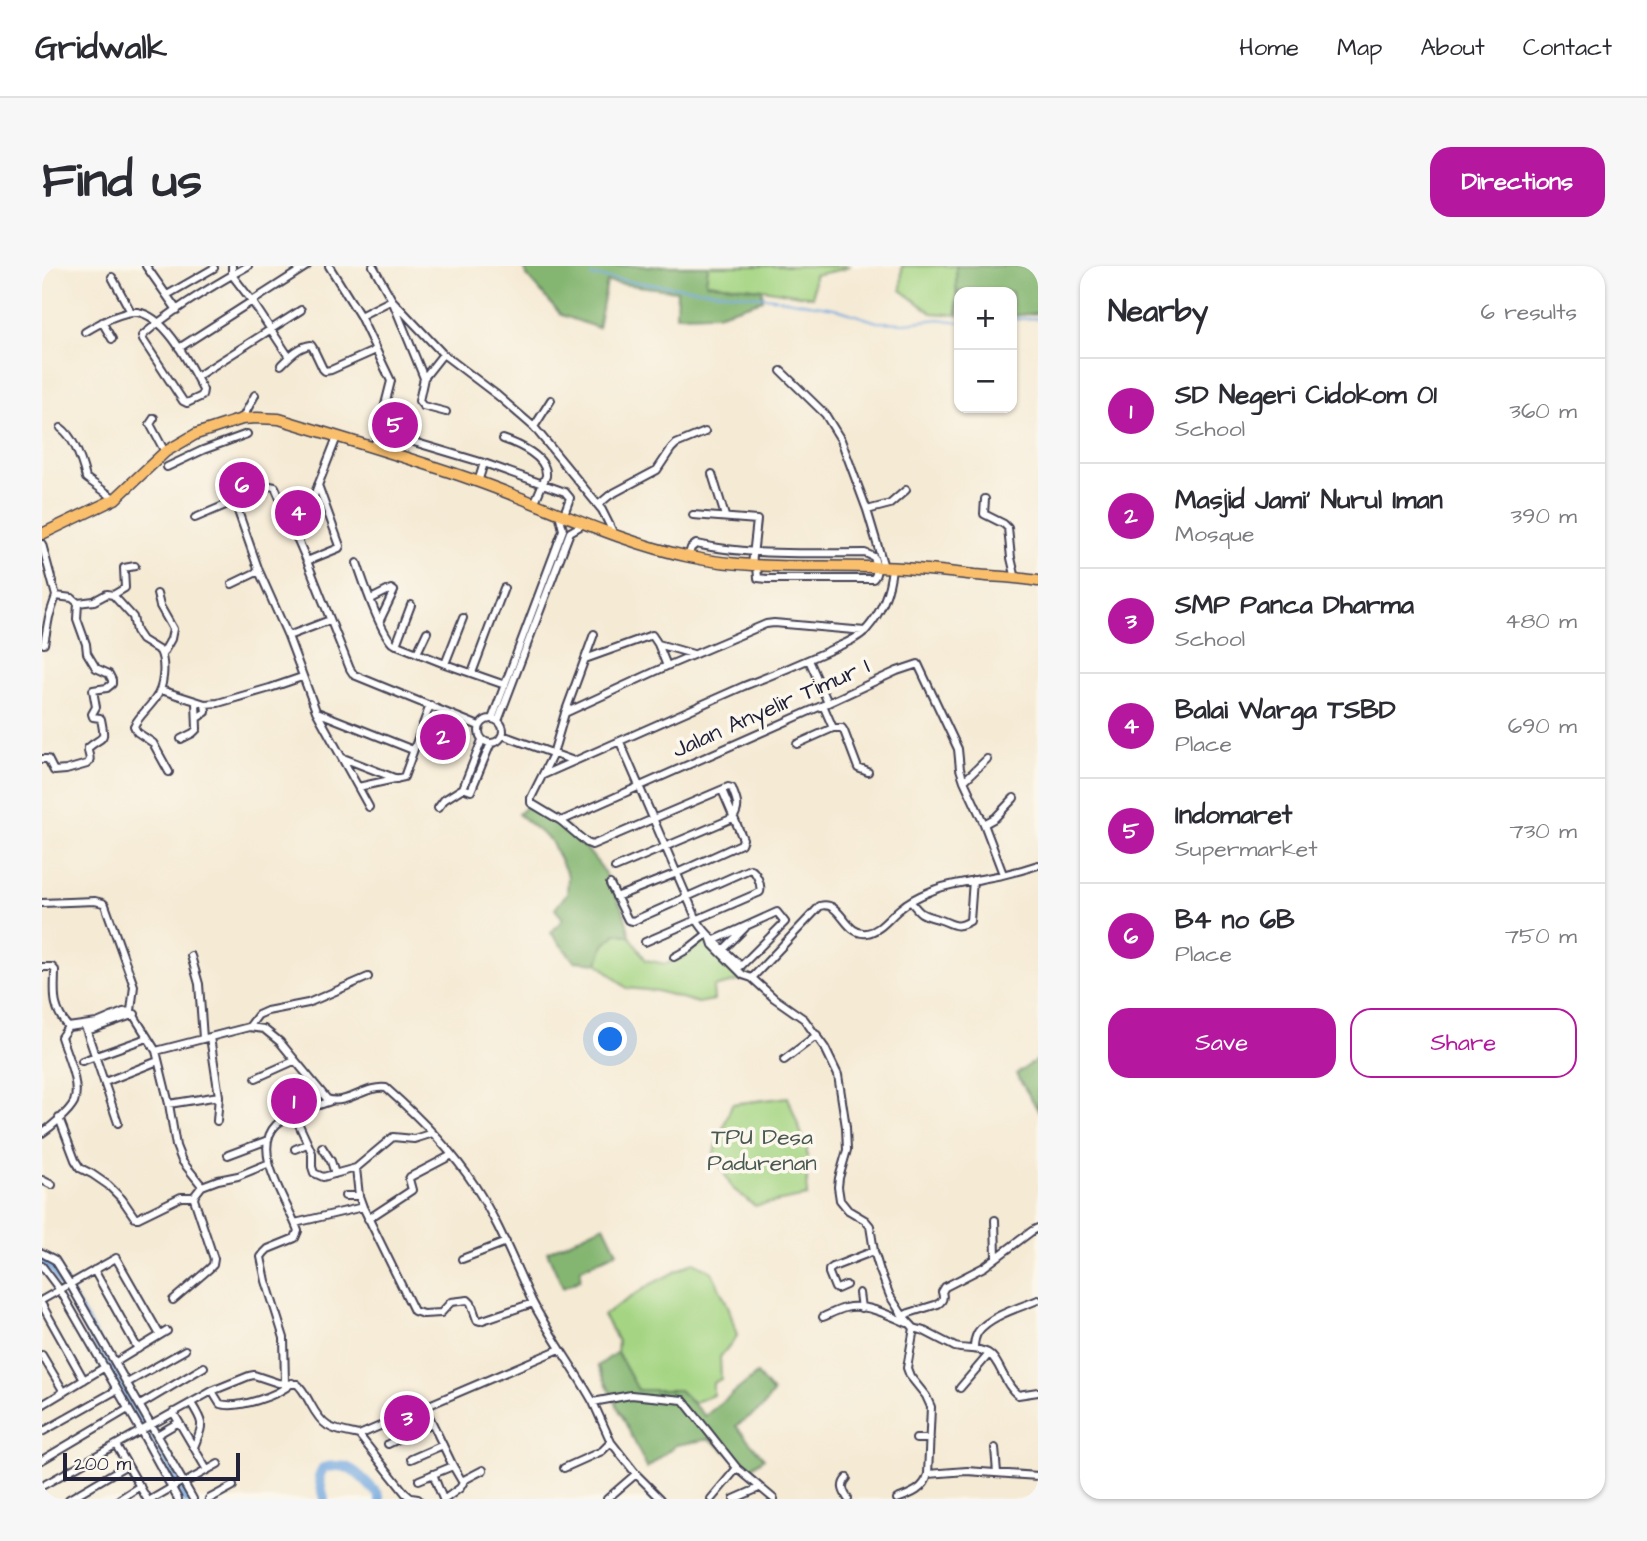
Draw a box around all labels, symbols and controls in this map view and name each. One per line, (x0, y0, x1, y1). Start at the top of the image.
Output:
text: Gridwalk (35, 25, 167, 71)
text: Home (1239, 31, 1299, 65)
text: Map (1337, 31, 1382, 65)
text: About (1420, 31, 1485, 65)
text: Contact (1523, 31, 1612, 65)
button: Directions (1430, 147, 1605, 217)
text: Find us (42, 148, 202, 216)
map controls (954, 287, 1017, 413)
button: + (954, 287, 1017, 350)
text: Nearby (1108, 291, 1208, 333)
text: 6 results (1481, 296, 1577, 328)
button: − (954, 350, 1017, 413)
text: SD Negeri Cidokom 01 (1175, 377, 1437, 413)
text: 1 (1130, 395, 1132, 427)
text: 360 m (1509, 395, 1577, 427)
pin: 5 (372, 399, 418, 451)
text: School (1175, 413, 1245, 445)
pin: 6 (219, 459, 265, 511)
text: Masjid Jami' Nurul Iman (1175, 482, 1443, 518)
pin: 4 (275, 487, 321, 539)
text: 2 (1124, 500, 1138, 532)
text: 390 m (1511, 500, 1577, 532)
text: Mosque (1175, 518, 1254, 550)
text: SMP Panca Dharma (1175, 587, 1414, 623)
text: 3 (1125, 605, 1137, 637)
text: 480 m (1505, 605, 1577, 637)
text: School (1175, 623, 1245, 655)
street label: Jalan Anyelir Timur I (667, 650, 875, 767)
text: Balai Warga TSBD (1175, 692, 1396, 728)
text: 4 (1123, 710, 1139, 742)
text: 690 m (1508, 710, 1577, 742)
pin: 2 (420, 711, 466, 763)
text: Place (1175, 728, 1232, 760)
text: Indomaret (1175, 797, 1292, 833)
text: 5 (1123, 815, 1139, 847)
text: 730 m (1510, 815, 1577, 847)
text: Supermarket (1175, 833, 1318, 865)
text: B4 no 6B (1175, 902, 1294, 938)
text: 6 (1124, 920, 1138, 952)
text: 750 m (1505, 920, 1577, 952)
text: Place (1175, 938, 1232, 970)
button: Save (1108, 1008, 1336, 1078)
button: Share (1350, 1008, 1577, 1078)
your location (593, 1022, 627, 1056)
pin: 1 (271, 1075, 317, 1127)
park label: TPU Desa Padurenan (707, 1121, 817, 1179)
pin: 3 (384, 1392, 430, 1444)
scale bar (63, 1450, 240, 1482)
text: 200 m (74, 1451, 131, 1478)

